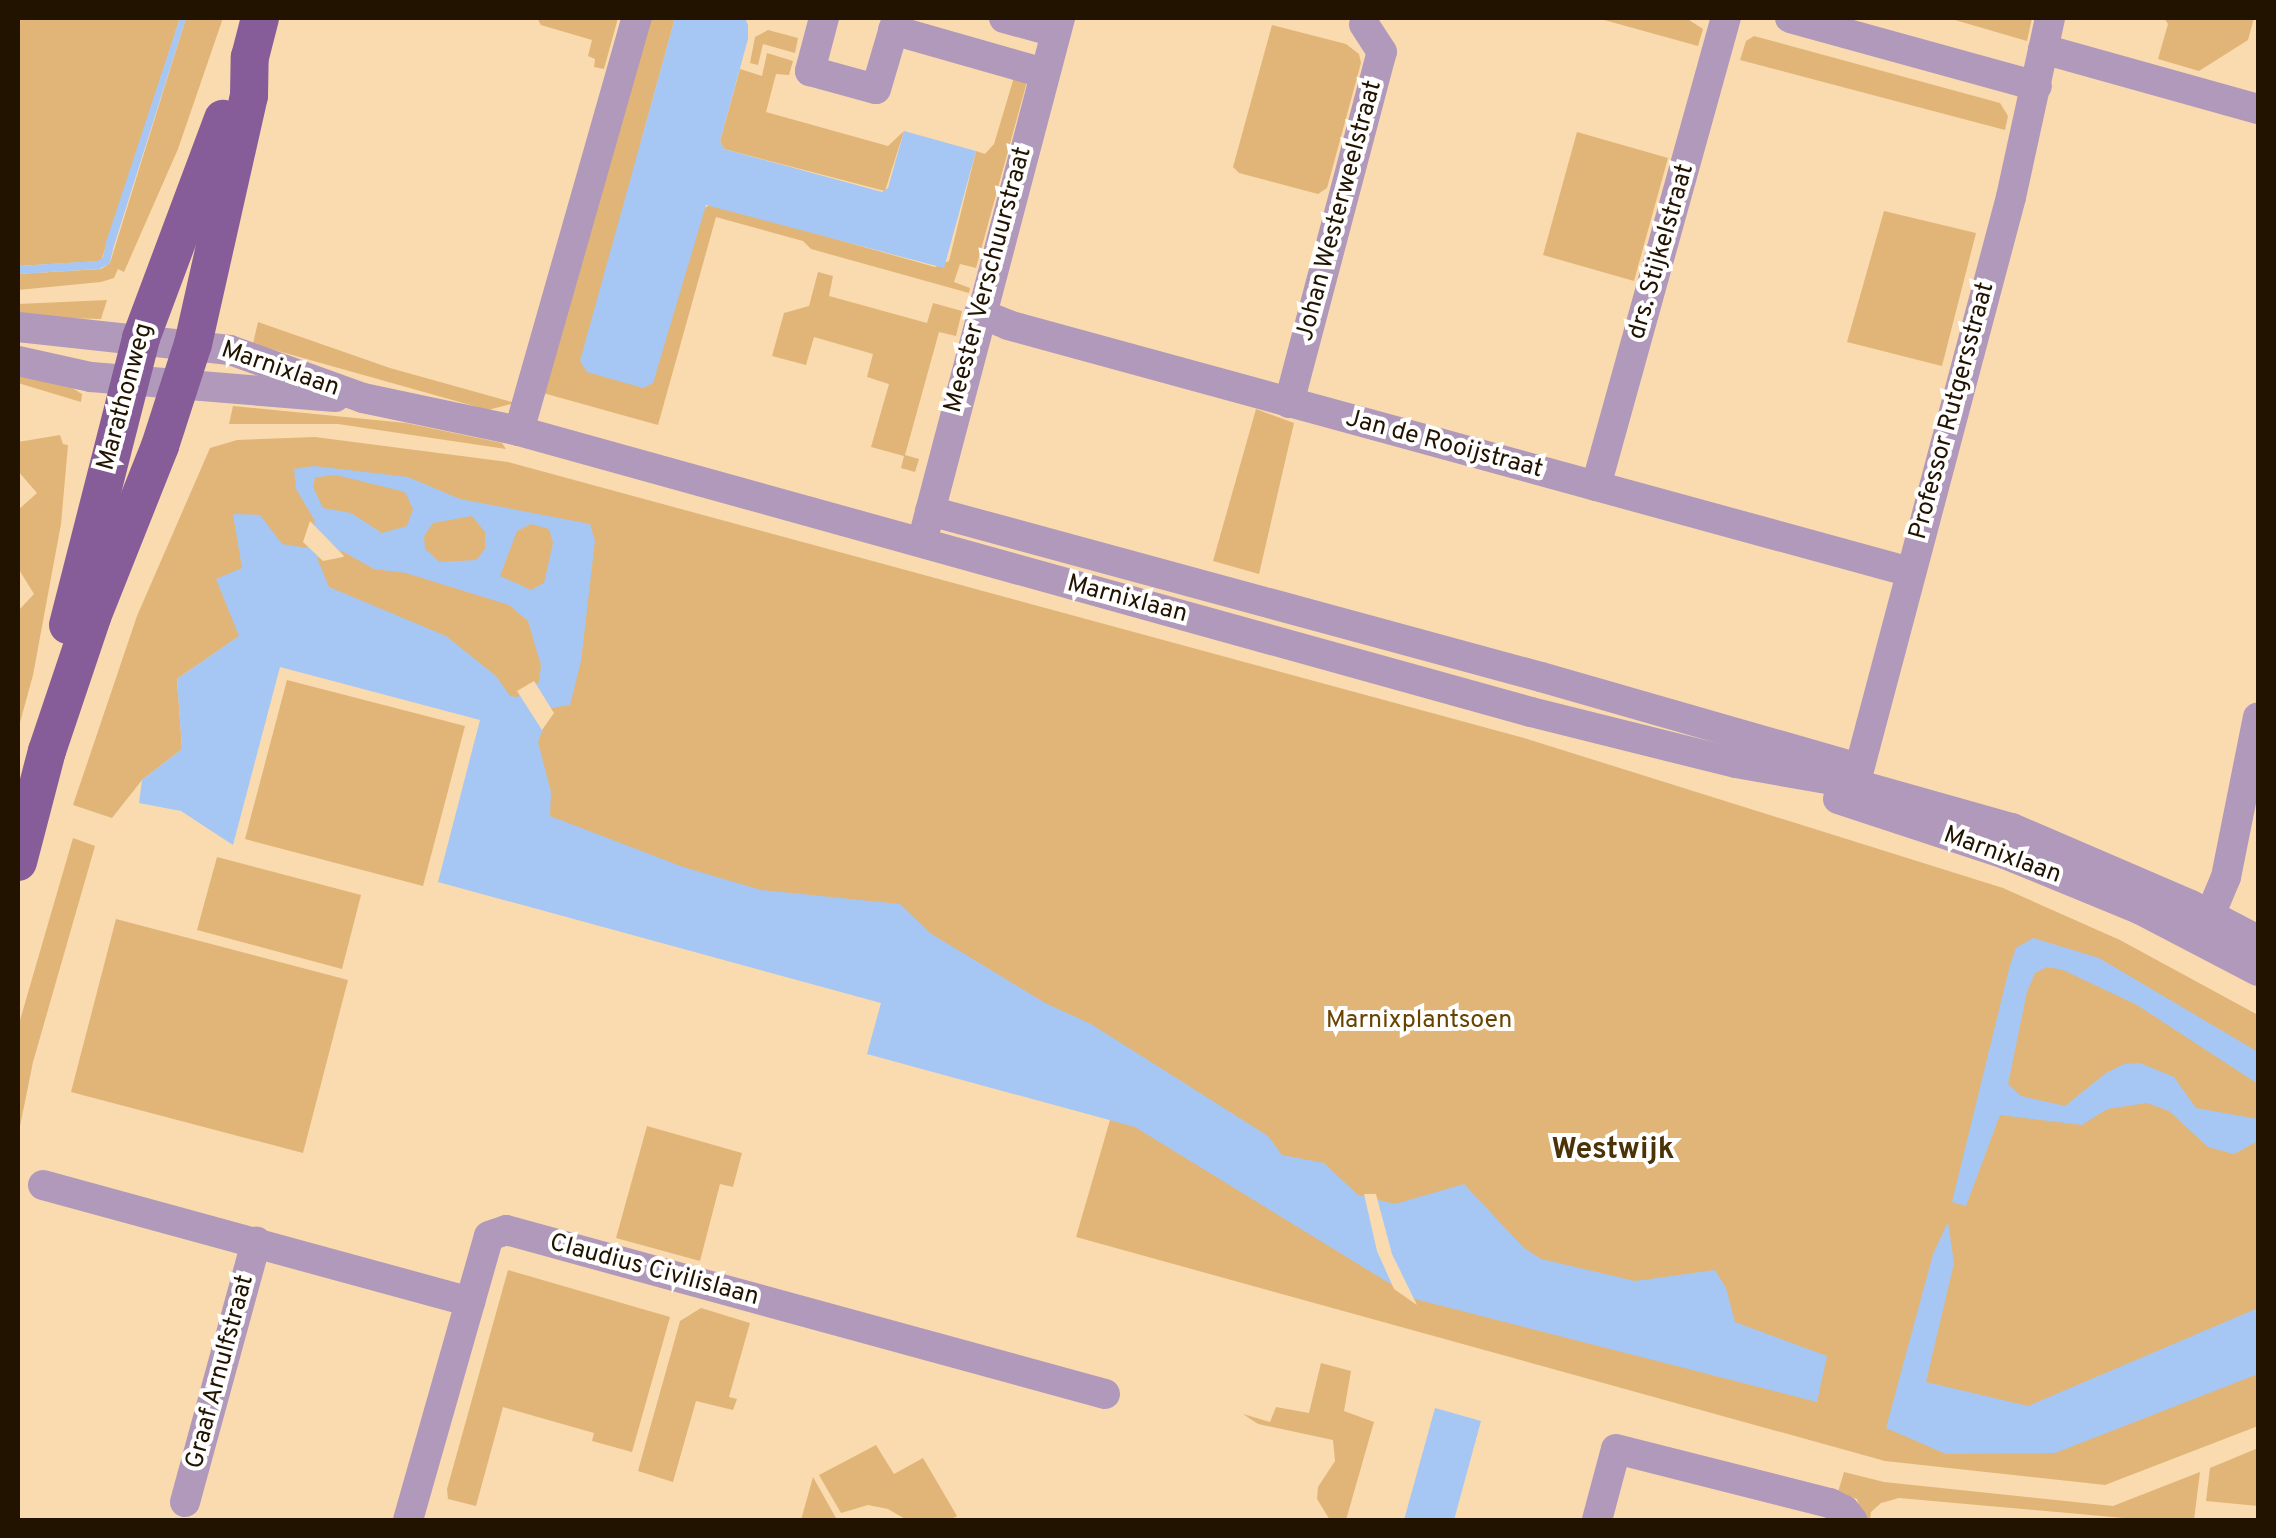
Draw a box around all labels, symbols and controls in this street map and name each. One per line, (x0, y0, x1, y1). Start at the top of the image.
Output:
street label: Johan Westerweelstraat (1291, 77, 1389, 345)
street label: Meester Verschuurstraat (939, 143, 1039, 417)
street label: drs. Stijkelstraat (1623, 161, 1701, 343)
street label: Professor Rutgersstraat (1904, 279, 2002, 543)
street label: Marathonweg (92, 320, 160, 474)
street label: Marnixlaan (217, 336, 343, 404)
street label: Jan de Rooijstraat (1342, 404, 1546, 486)
street label: Marnixlaan (1064, 570, 1190, 630)
street label: Marnixlaan (1939, 821, 2065, 891)
park label: Marnixplantsoen (1326, 1006, 1512, 1036)
district label: Westwijk (1551, 1133, 1675, 1169)
street label: Claudius Civilislaan (546, 1229, 762, 1313)
street label: Graaf Arnulfstraat (181, 1271, 261, 1473)

